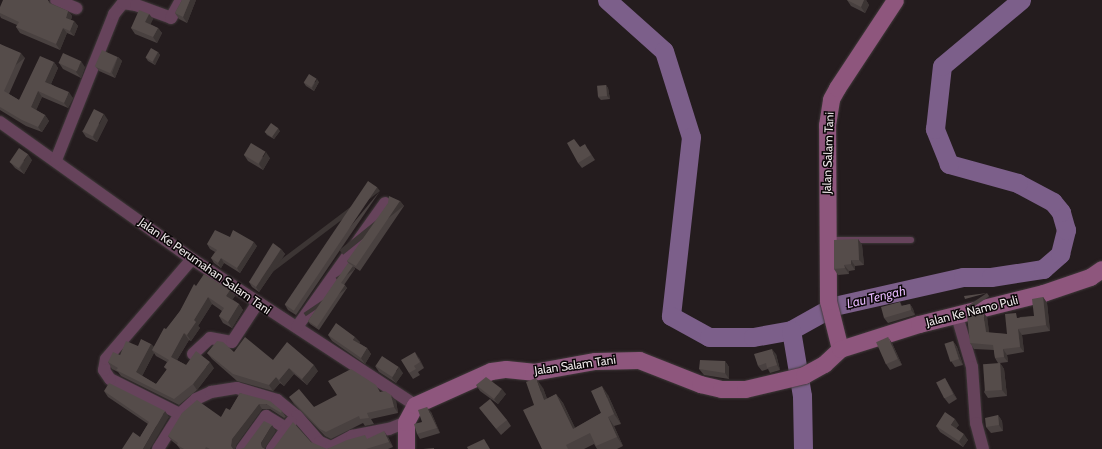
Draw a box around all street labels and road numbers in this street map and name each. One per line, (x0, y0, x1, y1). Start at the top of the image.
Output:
street label: Jalan Salam Tani (819, 112, 837, 194)
street label: Jalan Ke Perumahan Salam Tani (136, 215, 274, 317)
street label: Jalan Ke Namo Puli (925, 293, 1019, 329)
street label: Jalan Salam Tani (533, 352, 617, 378)

